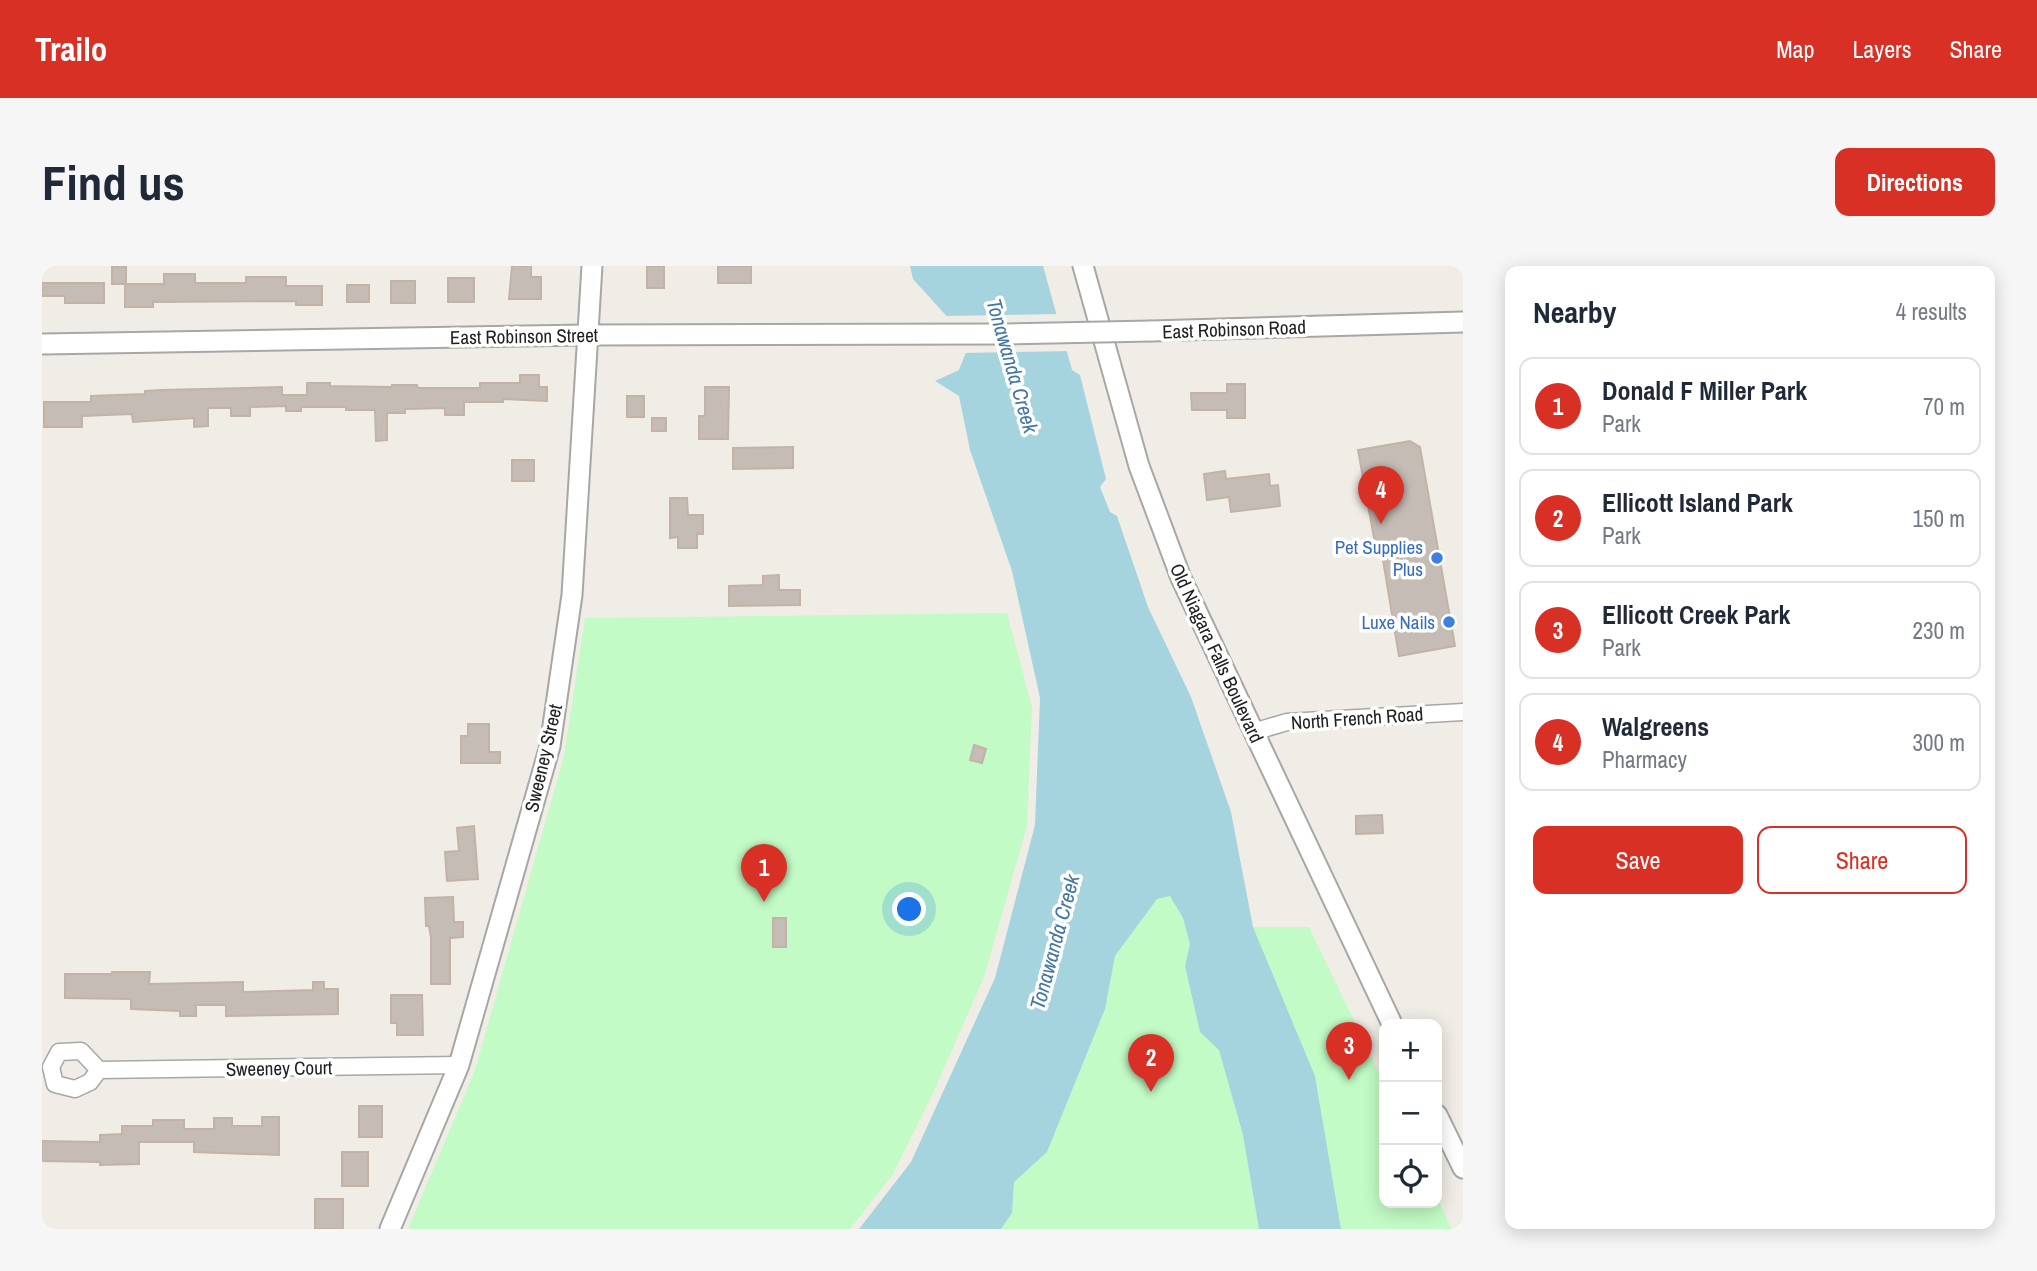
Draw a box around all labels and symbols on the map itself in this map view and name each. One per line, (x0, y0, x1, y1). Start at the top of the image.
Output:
water label: Tonawanda Creek (979, 295, 1046, 438)
street label: East Robinson Road (1162, 313, 1306, 345)
street label: East Robinson Street (450, 322, 599, 350)
pin: 4 (1358, 466, 1404, 524)
place label: Pet Supplies Plus (1335, 534, 1423, 582)
marker: Pet Supplies Plus (1429, 550, 1445, 566)
street label: Old Niagara Falls Boulevard (1164, 559, 1270, 747)
place label: Luxe Nails (1361, 609, 1435, 635)
marker: Luxe Nails (1441, 614, 1457, 630)
street label: North French Road (1290, 700, 1424, 736)
street label: Sweeney Street (518, 701, 568, 815)
pin: 1 (741, 844, 787, 902)
water label: Tonawanda Creek (1023, 870, 1087, 1012)
your location (892, 892, 926, 926)
pin: 3 (1326, 1022, 1372, 1080)
pin: 2 (1128, 1034, 1174, 1092)
street label: Sweeney Court (226, 1054, 333, 1082)

